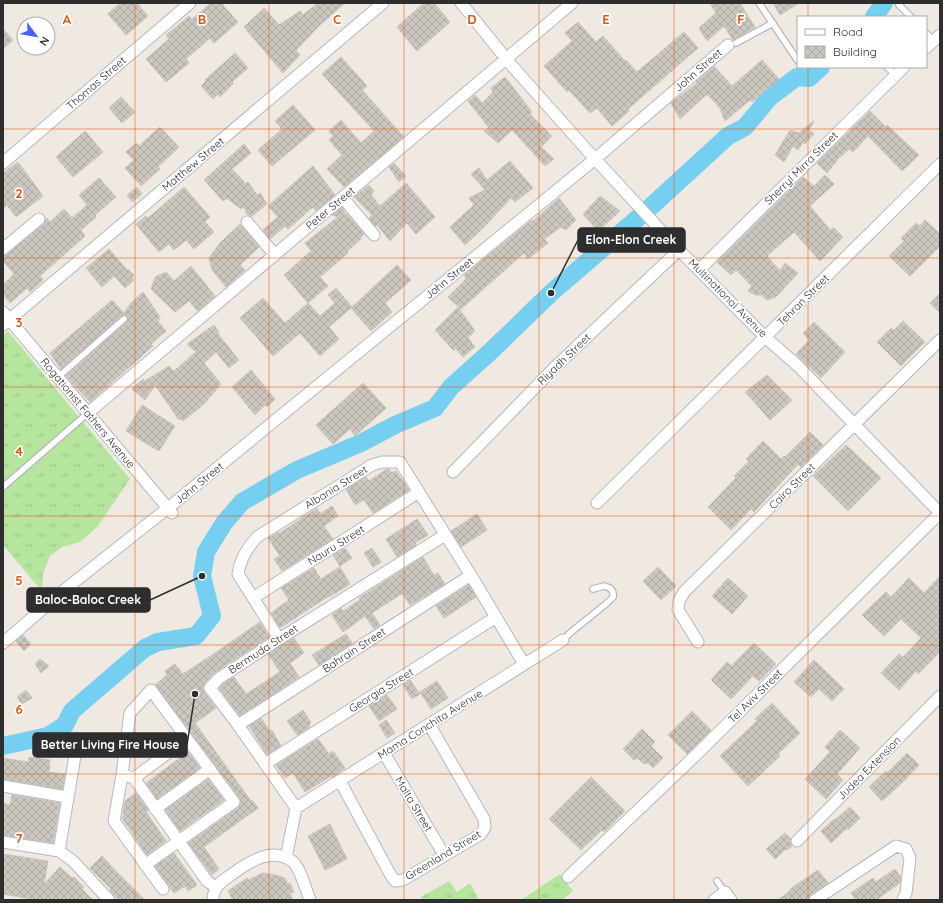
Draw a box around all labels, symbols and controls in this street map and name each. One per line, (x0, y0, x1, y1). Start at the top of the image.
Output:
text: A (63, 11, 72, 27)
text: B (198, 11, 206, 27)
text: C (333, 11, 341, 27)
text: D (467, 11, 477, 27)
text: E (602, 11, 610, 27)
text: F (737, 11, 745, 27)
north arrow (16, 16, 56, 56)
legend (797, 16, 927, 68)
text: Road (833, 24, 863, 39)
text: N (36, 34, 53, 48)
text: Building (833, 44, 877, 59)
street label: John Street (671, 45, 725, 95)
street label: Thomas Street (63, 53, 129, 113)
street label: Sherryl Mirra Street (761, 128, 841, 208)
street label: Matthew Street (159, 134, 227, 194)
street label: Peter Street (303, 183, 358, 233)
text: 2 (15, 185, 23, 201)
callout: Elon-Elon Creek (578, 228, 685, 252)
text: Elon-Elon Creek (586, 232, 677, 247)
street label: John Street (422, 254, 476, 302)
street label: Multinational Avenue (686, 256, 770, 340)
street label: Tehran Street (774, 271, 832, 329)
text: 3 (16, 314, 23, 330)
street label: Riyadh Street (534, 330, 594, 388)
street label: Rogationist Fathers Avenue (38, 355, 138, 471)
text: 4 (15, 443, 23, 459)
street label: John Street (172, 459, 226, 507)
street label: Cairo Street (766, 460, 818, 512)
street label: Albania Street (302, 462, 370, 512)
street label: Nauru Street (305, 522, 367, 568)
text: 5 (15, 572, 23, 588)
callout: Baloc-Baloc Creek (27, 588, 150, 612)
text: Baloc-Baloc Creek (35, 592, 141, 607)
street label: Bermuda Street (226, 621, 301, 677)
street label: Bahrain Street (320, 624, 388, 676)
street label: Georgia Street (346, 664, 416, 715)
street label: Tel Aviv Street (725, 666, 785, 726)
street label: Mama Conchita Avenue (375, 686, 485, 762)
text: 6 (15, 701, 23, 717)
callout: Better Living Fire House (33, 733, 187, 757)
street label: Judea Extension (834, 733, 904, 803)
text: Better Living Fire House (41, 737, 179, 752)
street label: Malta Street (392, 774, 436, 834)
street label: Greenland Street (403, 827, 484, 883)
text: 7 (15, 830, 23, 846)

